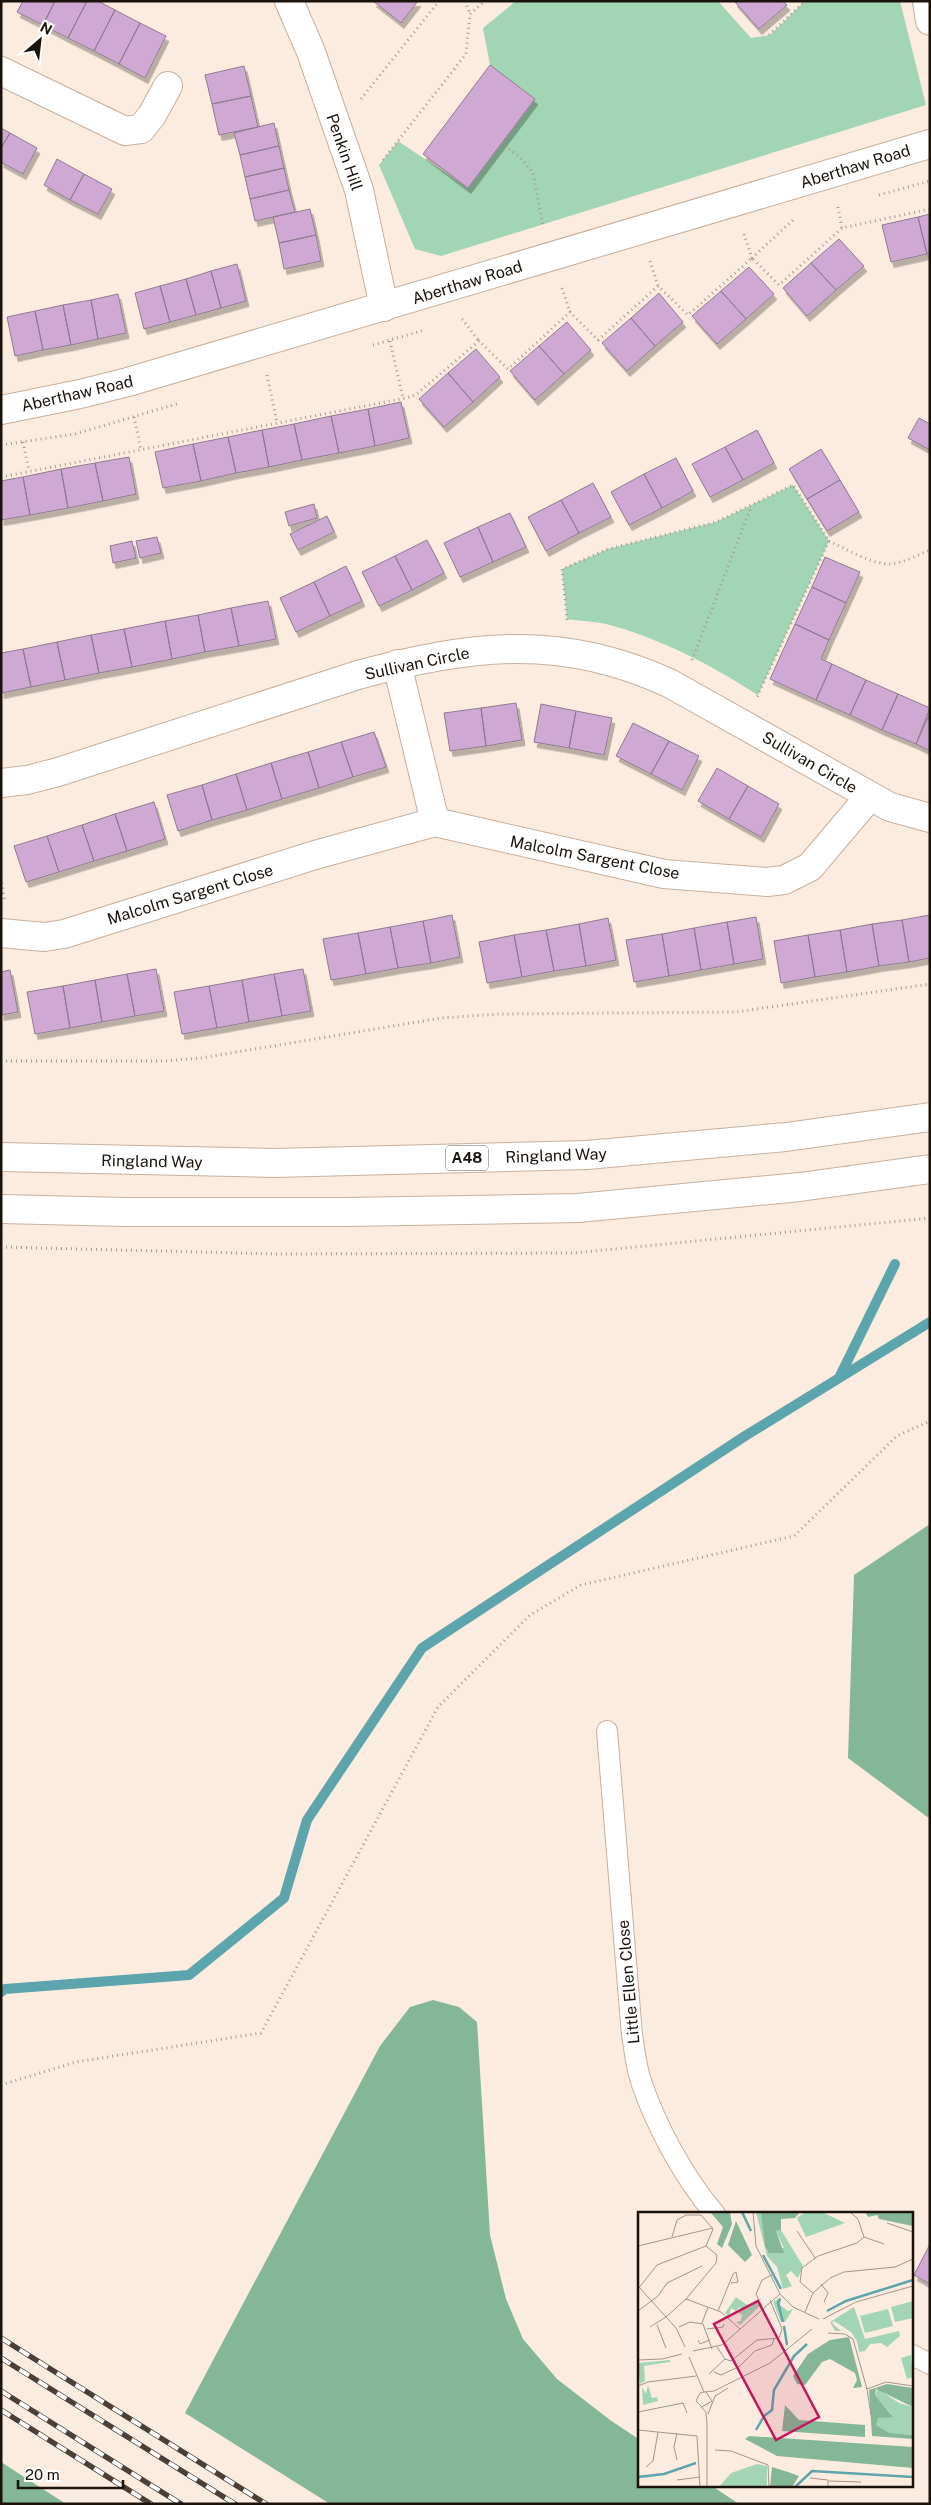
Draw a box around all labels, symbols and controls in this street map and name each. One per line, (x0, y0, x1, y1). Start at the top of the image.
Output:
north arrow (15, 15, 65, 65)
text: N (38, 19, 55, 38)
street label: Penkin Hill (322, 111, 367, 193)
street label: Aberthaw Road (798, 141, 913, 192)
street label: Aberthaw Road (410, 257, 525, 308)
street label: Aberthaw Road (19, 371, 135, 416)
street label: Sullivan Circle (363, 643, 471, 684)
street label: Sullivan Circle (759, 728, 861, 797)
street label: Malcolm Sargent Close (508, 832, 681, 883)
street label: Malcolm Sargent Close (105, 860, 275, 929)
street label: Ringland Way (505, 1144, 608, 1167)
road number: A48 (446, 1146, 488, 1170)
street label: Ringland Way (101, 1151, 203, 1172)
street label: Little Ellen Close (614, 1919, 643, 2045)
inset map (638, 2212, 914, 2488)
scale bar (18, 2458, 122, 2490)
text: 20 m (25, 2466, 60, 2483)

